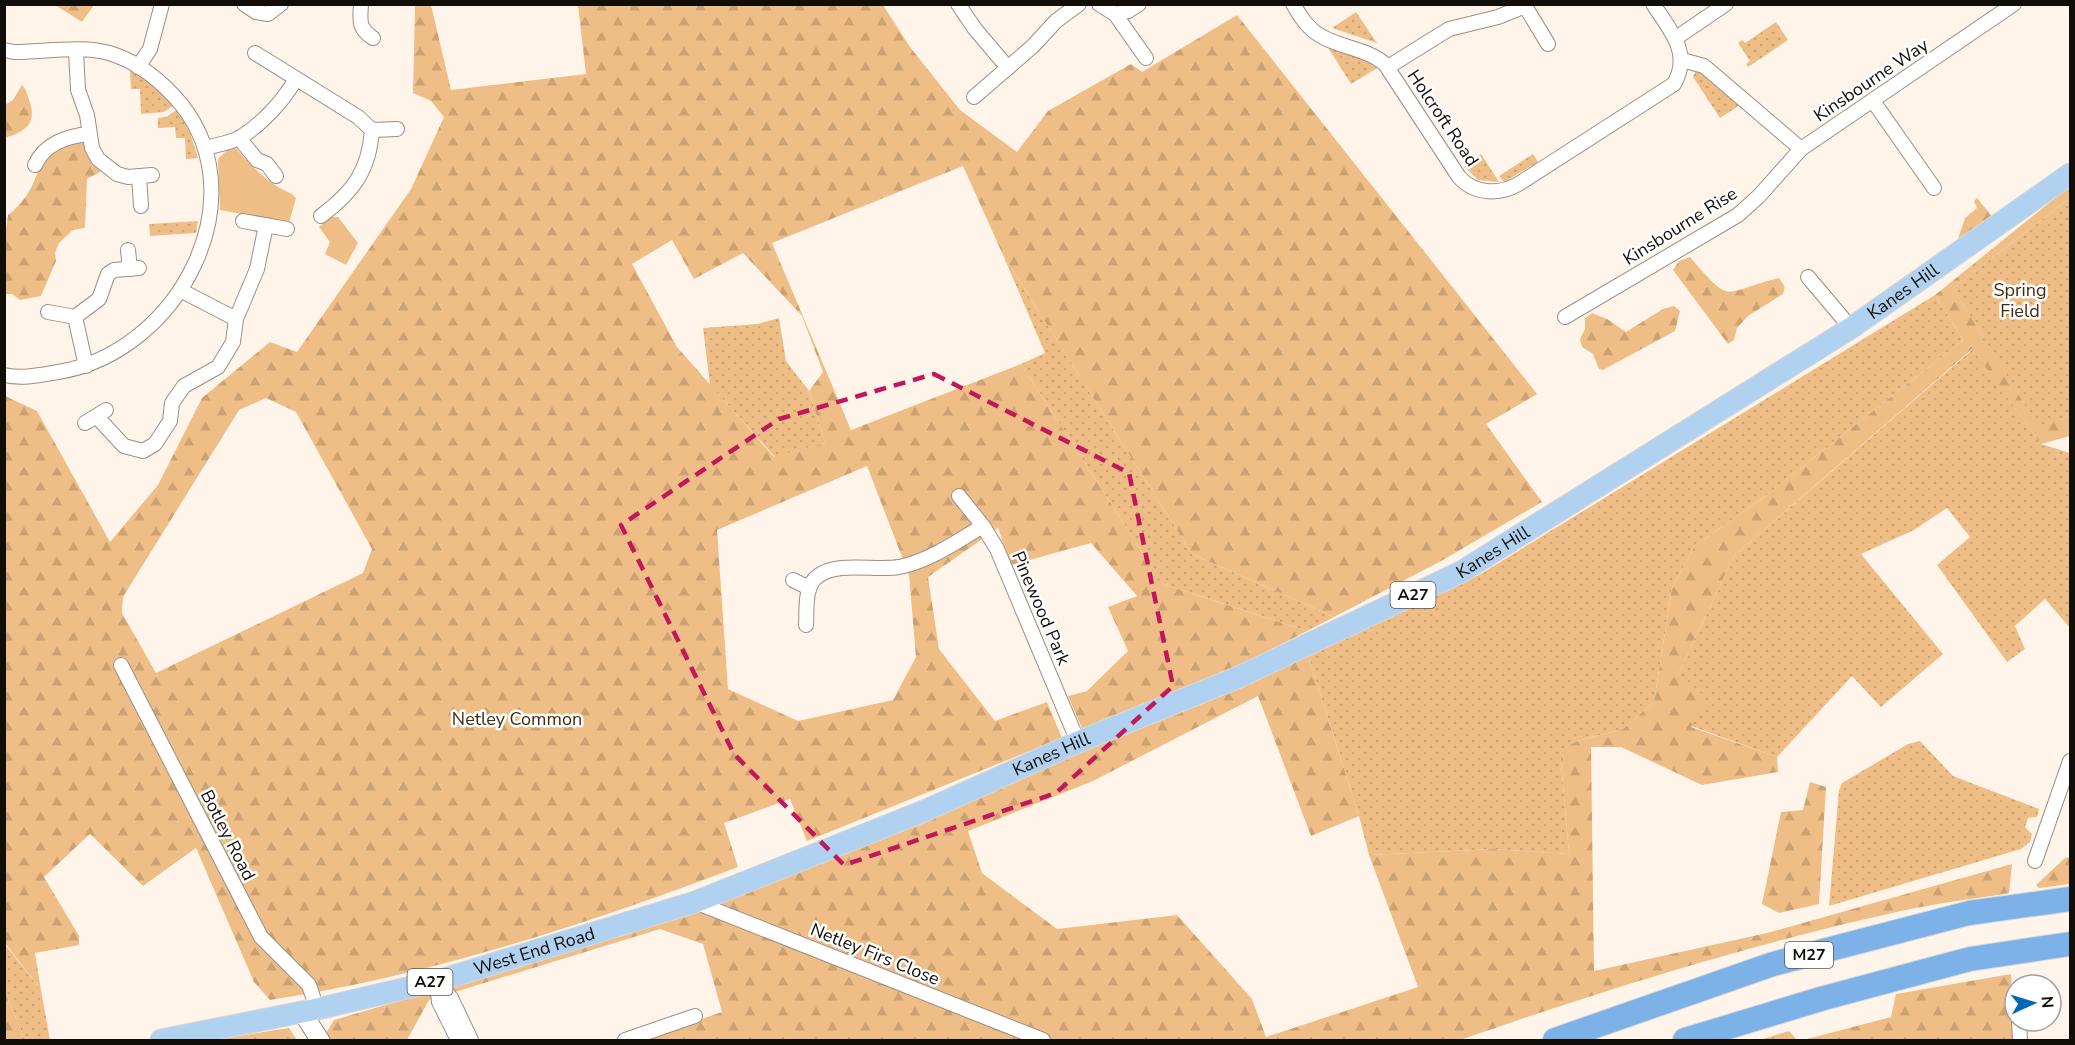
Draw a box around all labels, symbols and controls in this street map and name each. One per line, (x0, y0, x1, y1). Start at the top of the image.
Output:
street label: Kinsbourne Way (1809, 32, 1934, 127)
street label: Holcroft Road (1402, 65, 1484, 171)
street label: Kinsbourne Rise (1618, 181, 1742, 271)
street label: Kanes Hill (1862, 258, 1944, 325)
park label: Spring Field (1994, 278, 2046, 323)
street label: Kanes Hill (1451, 520, 1535, 584)
street label: Pinewood Park (1006, 547, 1076, 669)
road number: A27 (1390, 582, 1436, 608)
park label: Netley Common (452, 707, 582, 731)
street label: Kanes Hill (1009, 726, 1094, 782)
street label: Botley Road (195, 786, 261, 884)
street label: Netley Firs Close (807, 917, 943, 991)
street label: West End Road (471, 921, 598, 981)
road number: M27 (1785, 942, 1833, 968)
road number: A27 (408, 969, 452, 995)
north arrow (2003, 973, 2063, 1033)
text: N (2036, 995, 2058, 1009)

